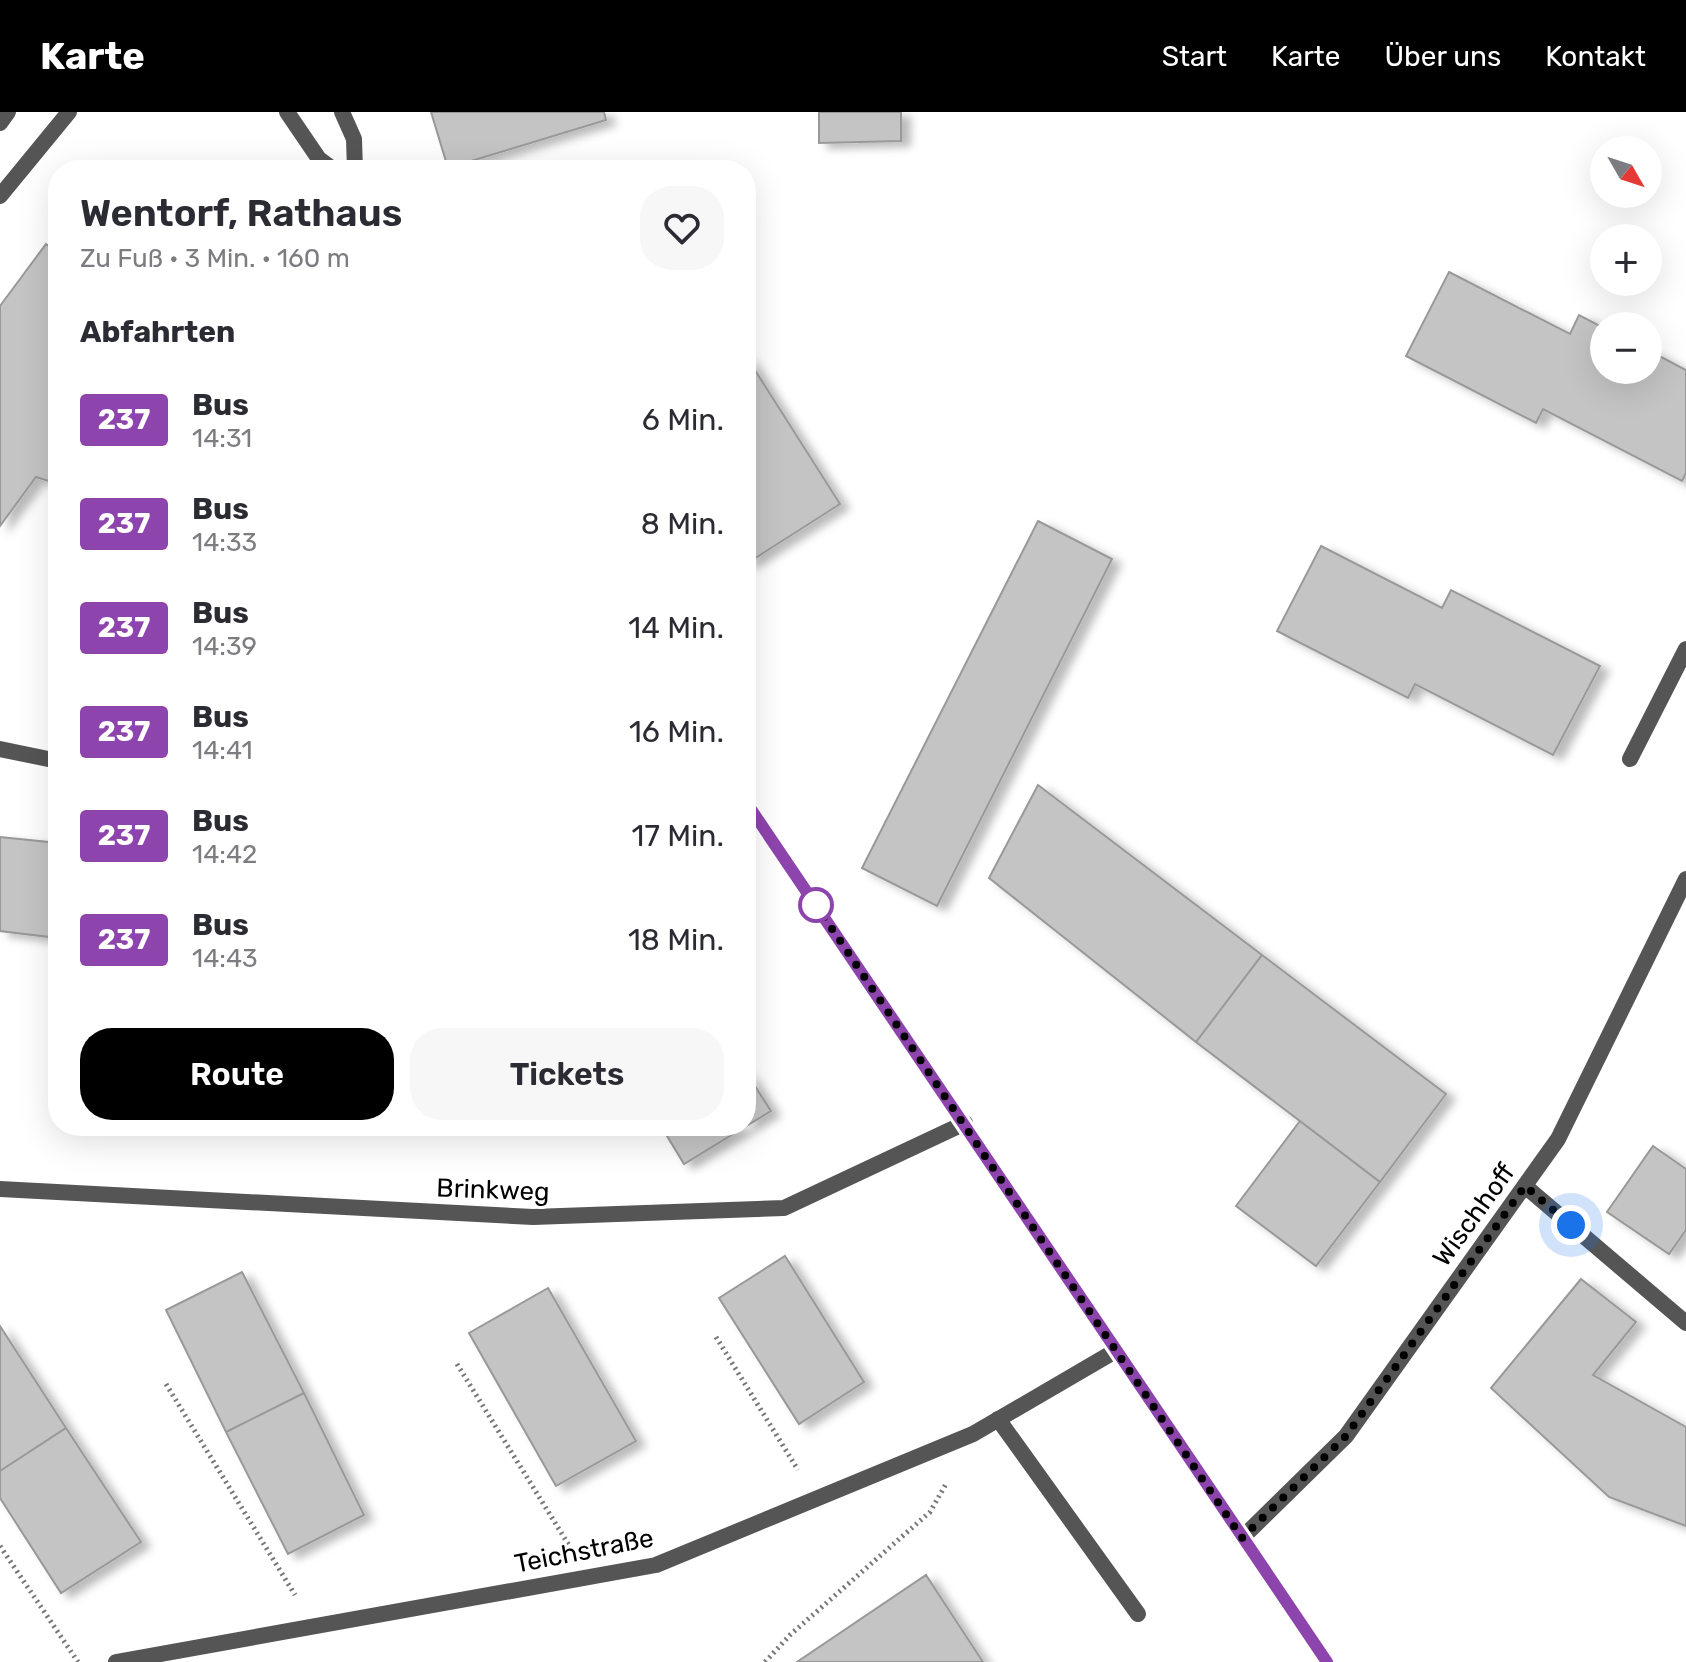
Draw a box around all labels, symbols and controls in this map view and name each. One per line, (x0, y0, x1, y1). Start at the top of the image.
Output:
text: Karte (40, 33, 145, 79)
text: Start (1162, 40, 1227, 73)
text: Karte (1271, 40, 1340, 73)
text: Über uns (1384, 40, 1501, 73)
text: Kontakt (1545, 40, 1646, 73)
north arrow (1590, 136, 1662, 208)
map controls (1590, 136, 1662, 384)
button: heart (640, 186, 724, 270)
text: Wentorf, Rathaus (80, 190, 402, 236)
button: + (1590, 224, 1662, 296)
text: Zu Fuß · 3 Min. · 160 m (80, 243, 350, 274)
button: − (1590, 312, 1662, 384)
text: Abfahrten (80, 314, 235, 350)
text: Bus (192, 387, 249, 423)
text: 6 Min. (642, 402, 724, 438)
text: 237 (98, 403, 150, 436)
text: 14:31 (192, 423, 252, 454)
text: Bus (192, 491, 249, 527)
text: 8 Min. (641, 506, 724, 542)
text: 237 (98, 507, 150, 540)
text: 14:33 (192, 527, 257, 558)
text: Bus (192, 595, 249, 631)
text: 14 Min. (628, 610, 724, 646)
text: 237 (98, 611, 150, 644)
text: 14:39 (192, 631, 257, 662)
text: Bus (192, 699, 249, 735)
text: 16 Min. (629, 714, 724, 750)
text: 237 (98, 715, 150, 748)
text: 14:41 (192, 735, 253, 766)
text: Bus (192, 803, 249, 839)
text: 17 Min. (632, 818, 724, 854)
text: 237 (98, 819, 150, 852)
text: 14:42 (192, 839, 257, 870)
unlabelled marker (799, 888, 833, 922)
text: Bus (192, 907, 249, 943)
text: 18 Min. (628, 922, 724, 958)
text: 237 (98, 923, 150, 956)
text: 14:43 (192, 943, 258, 974)
button: Route (80, 1028, 394, 1120)
button: Tickets (410, 1028, 724, 1120)
street label: Wischhoff (1426, 1158, 1522, 1272)
street label: Brinkweg (436, 1173, 550, 1207)
your location (1551, 1205, 1591, 1245)
street label: Teichstraße (512, 1522, 656, 1580)

